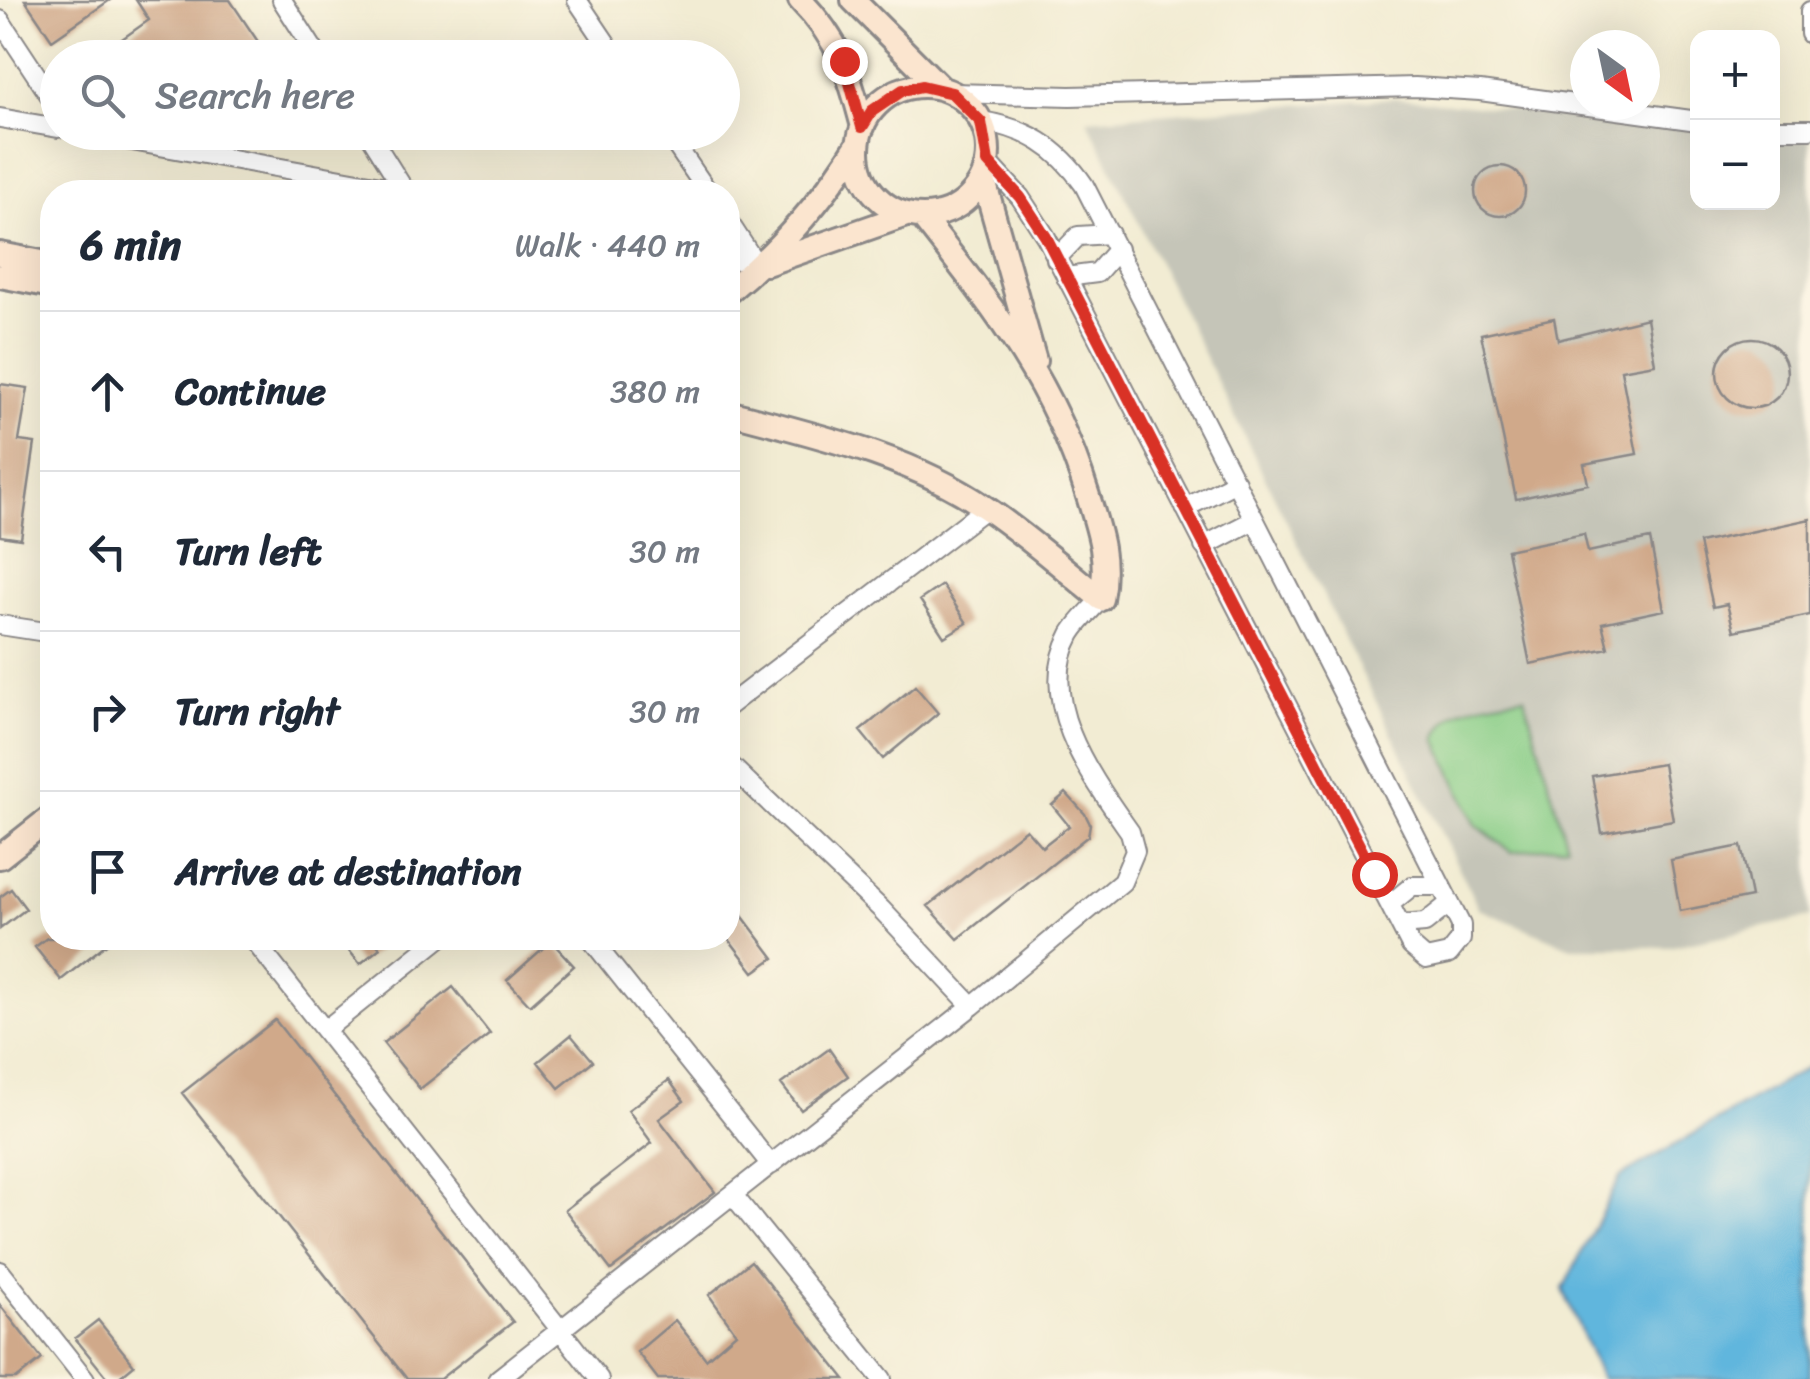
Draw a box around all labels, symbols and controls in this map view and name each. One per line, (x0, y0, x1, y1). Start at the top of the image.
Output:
north arrow (1570, 30, 1660, 120)
map controls (1690, 30, 1780, 210)
button: + (1690, 30, 1780, 120)
route end (822, 39, 868, 85)
search box (40, 40, 740, 150)
text: Search here (155, 62, 355, 129)
icon: search (75, 68, 130, 123)
button: − (1690, 120, 1780, 210)
text: 6 min (80, 208, 181, 282)
text: Walk · 440 m (515, 217, 700, 274)
text: Continue (175, 358, 326, 425)
text: 380 m (610, 363, 700, 420)
icon: ahead (80, 364, 135, 419)
text: Turn left (175, 518, 321, 585)
text: 30 m (629, 523, 700, 580)
icon: left (80, 524, 135, 579)
text: Turn right (175, 678, 340, 745)
text: 30 m (629, 683, 700, 740)
icon: right (80, 684, 135, 739)
text: Arrive at destination (175, 838, 522, 905)
icon: arrive (80, 844, 135, 899)
route start (1352, 852, 1398, 898)

